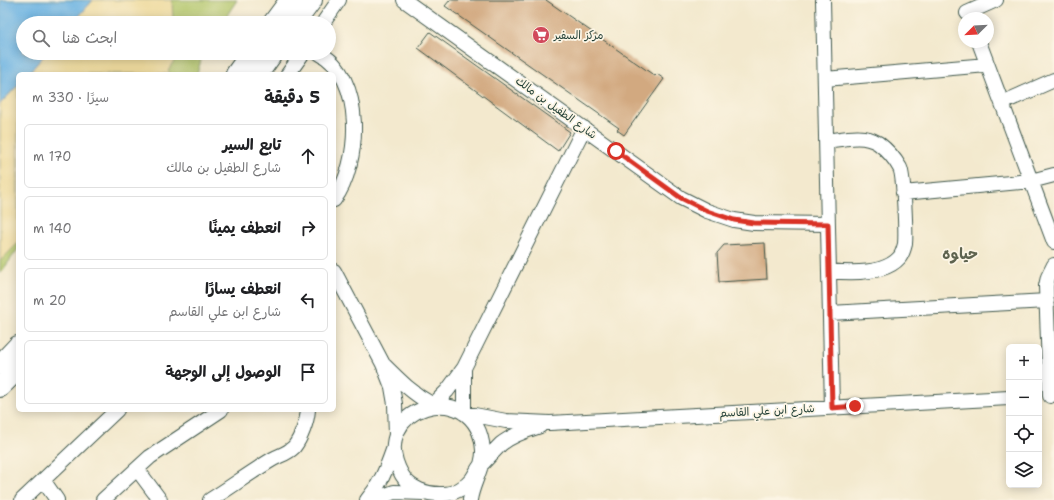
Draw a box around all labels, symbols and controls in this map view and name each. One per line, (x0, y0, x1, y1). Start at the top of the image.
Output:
north arrow (958, 12, 994, 48)
search box (16, 16, 336, 60)
supermarket icon: مركز السفير (531, 25, 551, 45)
icon: search (30, 27, 52, 49)
text: ابحث هنا (62, 28, 117, 48)
place label: مركز السفير (553, 28, 604, 43)
street label: شارع الطفيل بن مالك (512, 73, 600, 143)
text: 5 دقيقة (264, 86, 320, 108)
text: سيرًا · 330 m (32, 89, 109, 106)
text: تابع السير (222, 135, 281, 155)
route start (607, 142, 625, 160)
icon: ahead (297, 145, 319, 167)
text: 170 m (33, 148, 71, 165)
text: شارع الطفيل بن مالك (166, 159, 281, 176)
icon: right (297, 217, 319, 239)
text: انعطف يمينًا (209, 218, 281, 238)
text: 140 m (33, 220, 72, 237)
district label: حياوه (942, 244, 978, 264)
text: انعطف يسارًا (205, 279, 281, 299)
icon: left (297, 289, 319, 311)
text: 20 m (33, 292, 66, 309)
text: شارع ابن علي القاسم (168, 303, 281, 320)
map controls (1006, 344, 1042, 488)
button: + (1006, 344, 1042, 380)
icon: arrive (297, 361, 319, 383)
text: الوصول إلى الوجهة (165, 362, 281, 382)
button: − (1006, 380, 1042, 416)
route end (846, 397, 864, 415)
street label: شارع ابن علي القاسم (719, 401, 815, 424)
button: locate (1006, 416, 1042, 452)
button: layers (1006, 452, 1042, 488)

